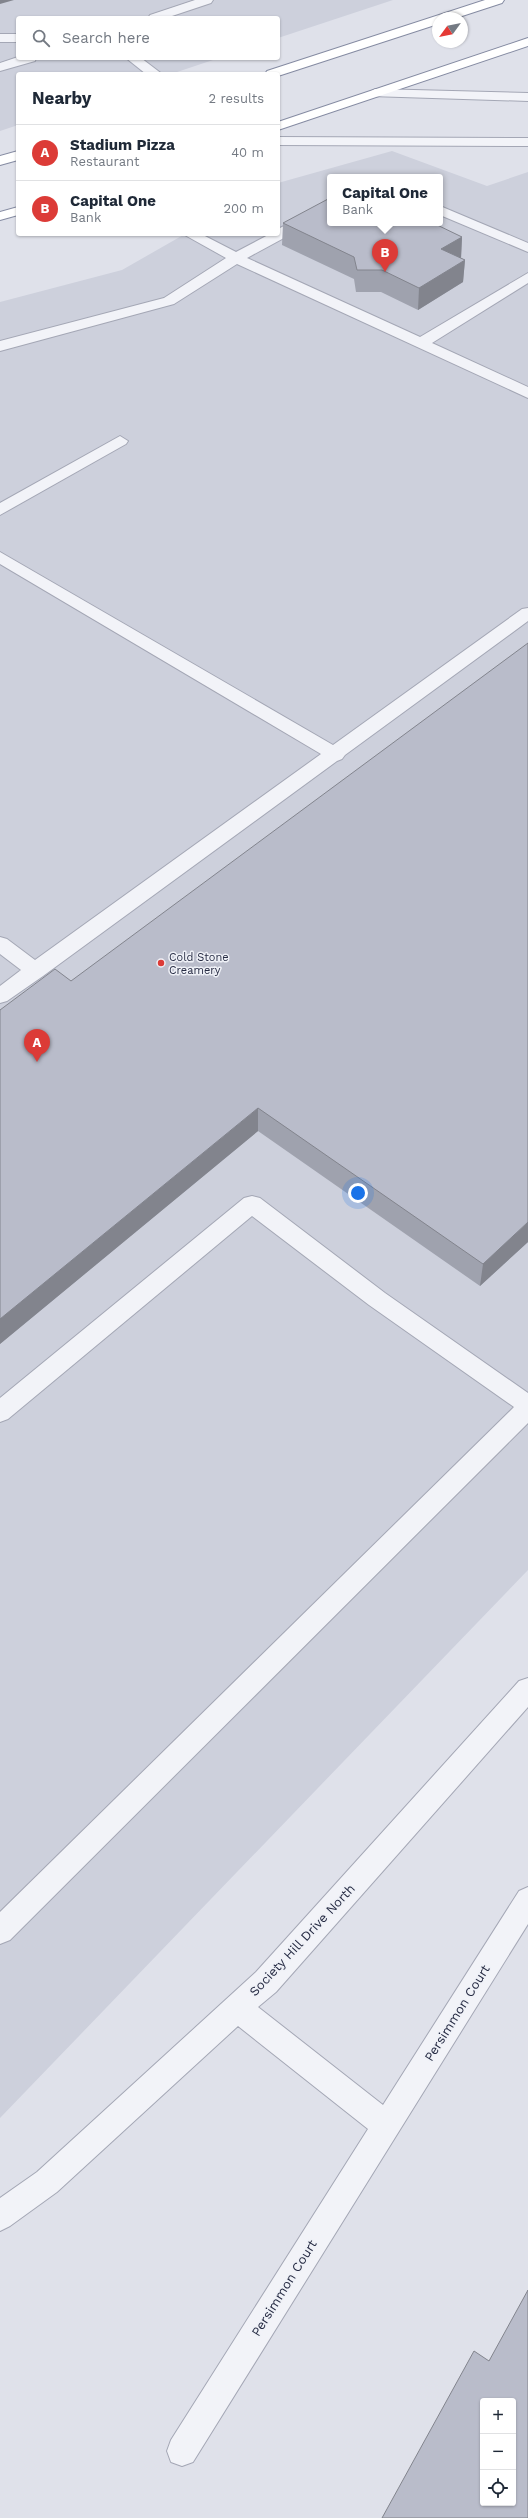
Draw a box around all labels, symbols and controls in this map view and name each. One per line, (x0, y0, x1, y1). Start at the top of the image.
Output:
north arrow (432, 12, 468, 48)
search box (16, 16, 280, 60)
icon: search (30, 27, 52, 49)
text: Search here (62, 29, 150, 47)
text: Nearby (32, 88, 91, 108)
text: 2 results (209, 91, 264, 106)
text: Stadium Pizza (70, 136, 175, 154)
text: A (41, 145, 49, 160)
text: 40 m (231, 145, 264, 160)
text: Restaurant (70, 154, 140, 169)
popup (327, 174, 443, 226)
text: Capital One (342, 184, 428, 202)
text: Capital One (70, 192, 156, 210)
text: B (41, 201, 49, 216)
text: 200 m (223, 201, 264, 216)
text: Bank (342, 202, 373, 217)
text: Bank (70, 210, 101, 225)
pin: B (372, 239, 398, 272)
place label: Cold Stone Creamery (169, 951, 229, 977)
marker: Cold Stone Creamery (156, 958, 166, 968)
pin: A (24, 1029, 50, 1062)
your location (348, 1183, 368, 1203)
street label: Society Hill Drive North (246, 1881, 358, 1999)
street label: Persimmon Court (421, 1962, 493, 2064)
street label: Persimmon Court (248, 2237, 320, 2339)
map controls (480, 2398, 516, 2506)
button: + (480, 2398, 516, 2434)
button: − (480, 2434, 516, 2470)
button: locate (480, 2470, 516, 2506)

